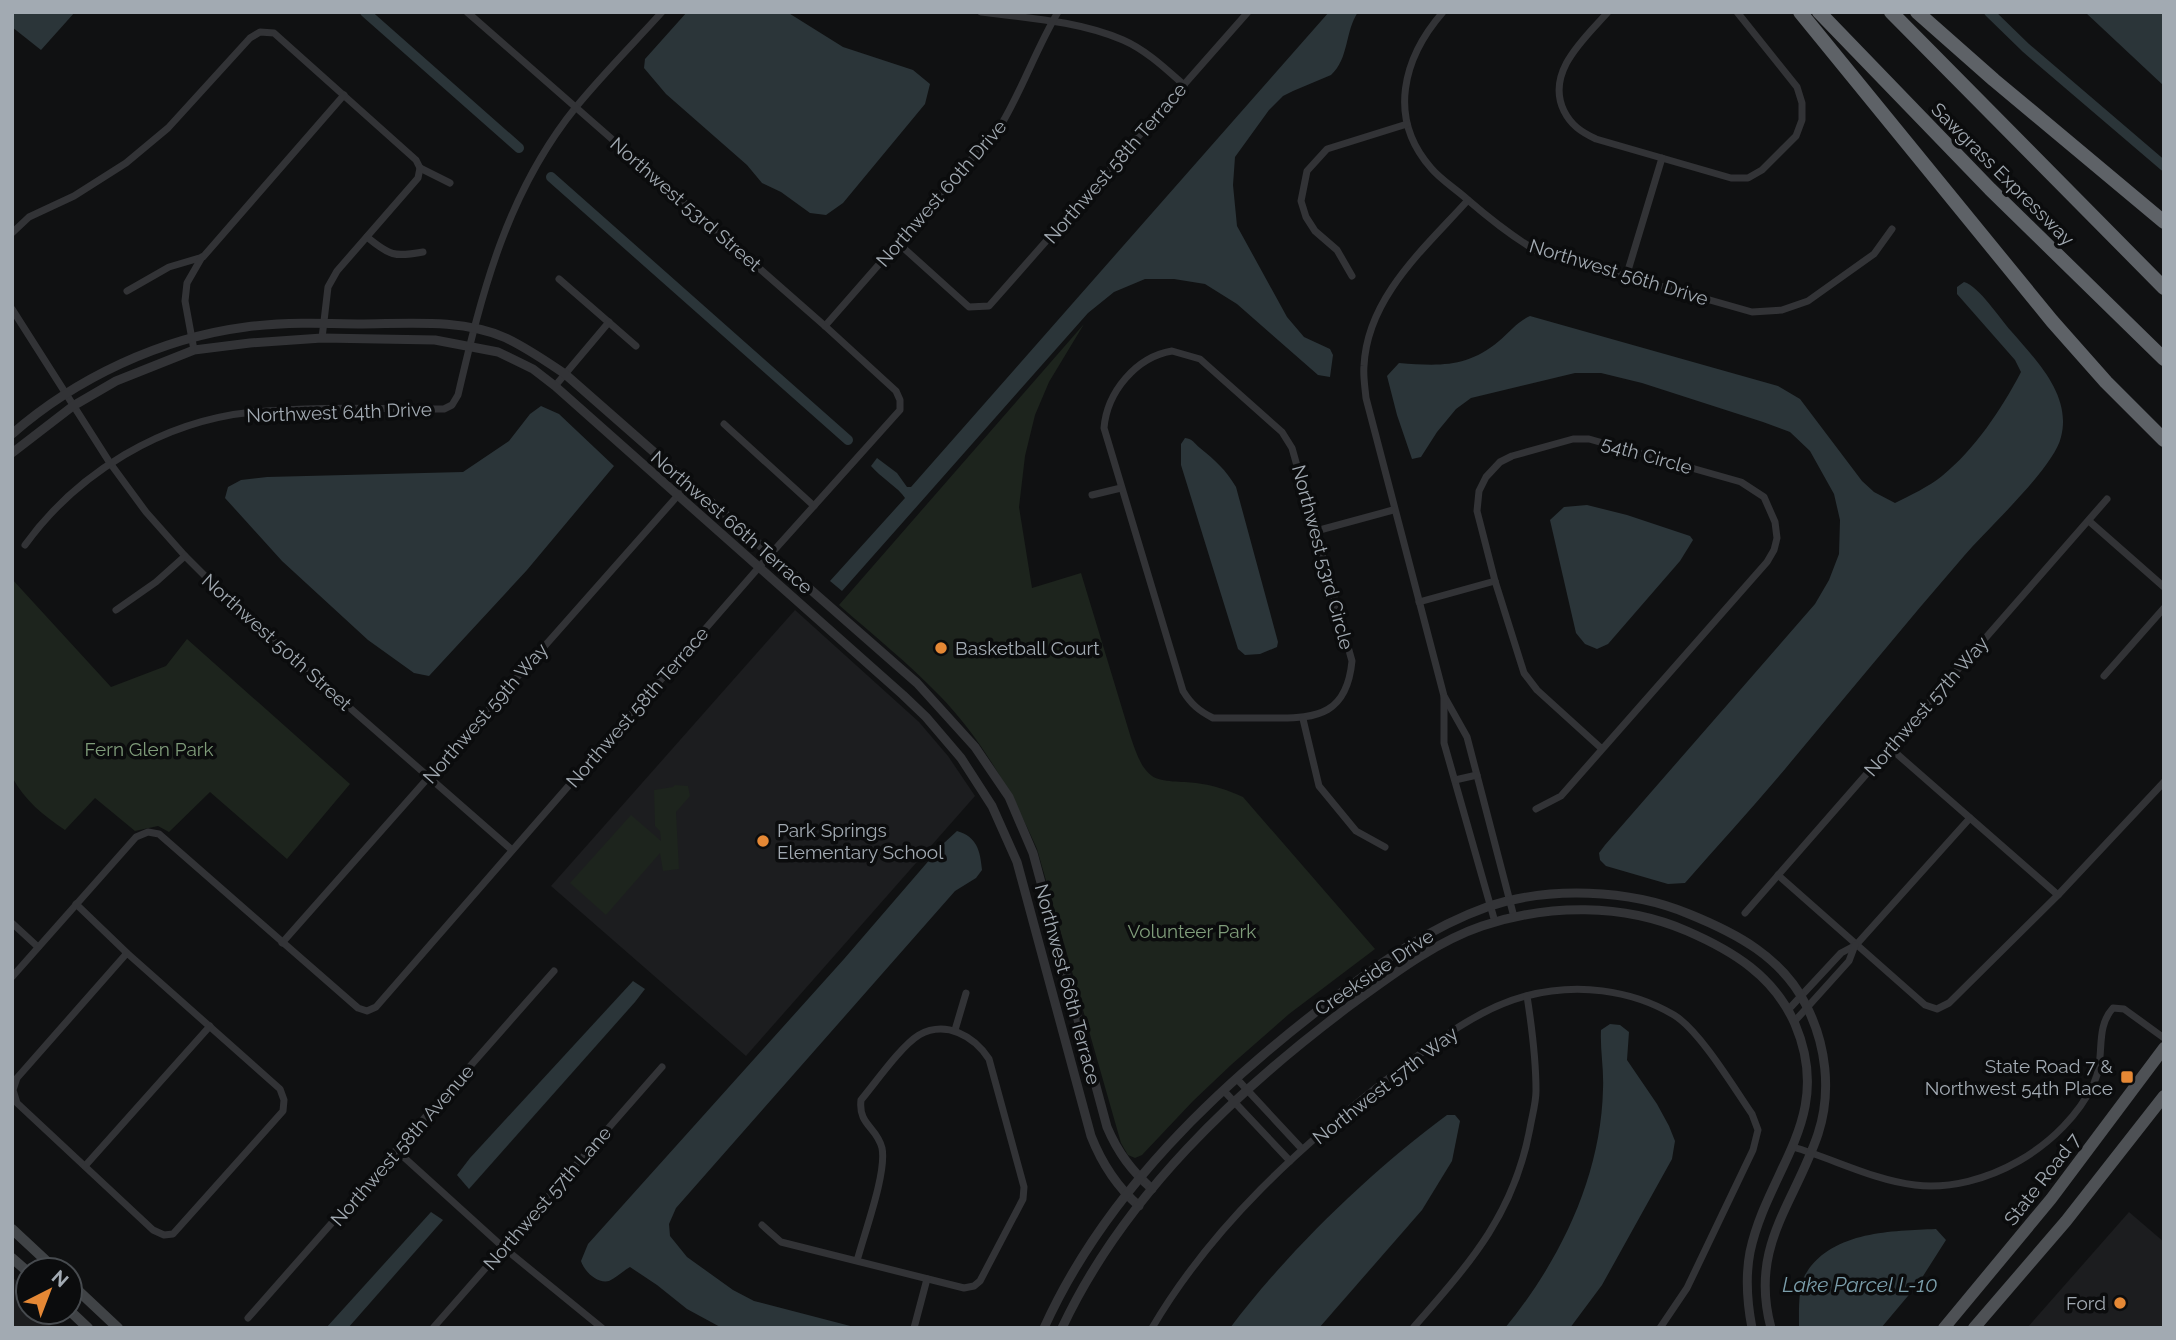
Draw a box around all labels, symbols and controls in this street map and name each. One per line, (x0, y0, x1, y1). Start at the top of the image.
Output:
street label: Northwest 58th Terrace (1039, 78, 1191, 248)
street label: Sawgrass Expressway (1927, 98, 2079, 250)
street label: Northwest 60th Drive (871, 115, 1011, 271)
street label: Northwest 53rd Street (606, 133, 766, 276)
street label: Northwest 56th Drive (1527, 234, 1711, 310)
street label: Northwest 64th Drive (246, 398, 432, 426)
street label: 54th Circle (1599, 432, 1695, 478)
street label: Northwest 66th Terrace (647, 446, 817, 598)
street label: Northwest 53rd Circle (1288, 462, 1358, 652)
street label: Northwest 50th Street (198, 569, 357, 715)
street label: Northwest 58th Terrace (561, 622, 713, 792)
street label: Northwest 57th Way (1859, 632, 1993, 780)
place label: Basketball Court (955, 637, 1100, 659)
street label: Northwest 59th Way (418, 638, 552, 788)
marker: Basketball Court (933, 640, 949, 656)
park label: Fern Glen Park (85, 738, 213, 760)
place label: Park Springs Elementary School (777, 819, 944, 863)
marker: Park Springs Elementary School (755, 833, 771, 849)
street label: Northwest 66th Terrace (1031, 881, 1105, 1087)
park label: Volunteer Park (1128, 920, 1256, 942)
street label: Creekside Drive (1311, 924, 1437, 1020)
street label: Northwest 57th Way (1308, 1022, 1462, 1148)
place label: State Road 7 & Northwest 54th Place (1925, 1055, 2113, 1099)
street label: Northwest 58th Avenue (326, 1060, 478, 1230)
marker: State Road 7 & Northwest 54th Place (2119, 1069, 2135, 1085)
street label: Northwest 57th Lane (479, 1122, 615, 1274)
street label: State Road 7 (1999, 1129, 2085, 1229)
north arrow (14, 1256, 84, 1326)
text: N (48, 1265, 73, 1291)
water label: Lake Parcel L-10 (1782, 1272, 1938, 1297)
place label: Ford (2066, 1292, 2106, 1314)
marker: Ford (2112, 1295, 2128, 1311)

